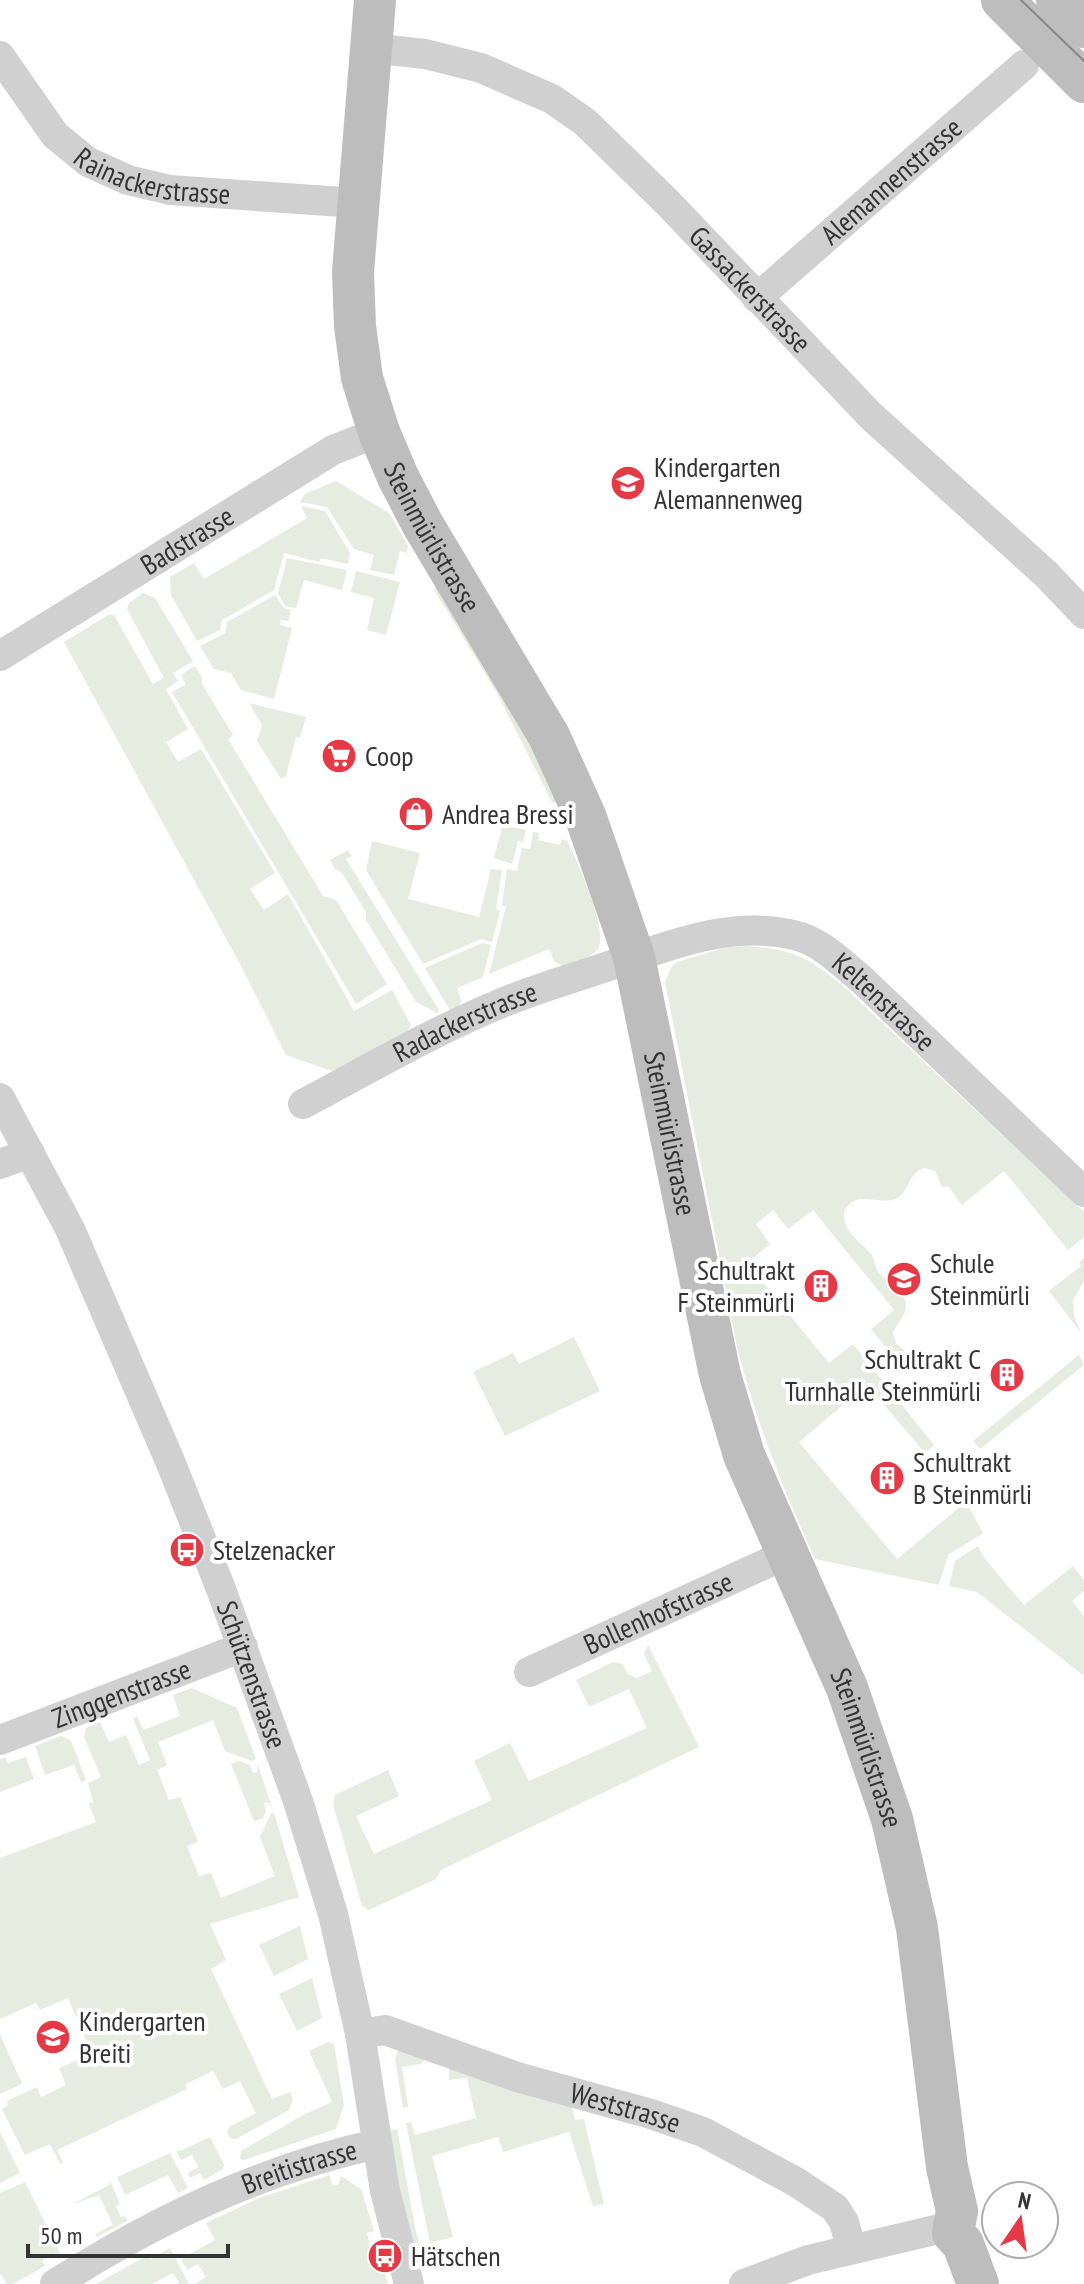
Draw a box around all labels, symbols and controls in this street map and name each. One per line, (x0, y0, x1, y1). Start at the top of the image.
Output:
street label: Alemannenstrasse (812, 109, 969, 252)
street label: Rainackerstrasse (66, 139, 232, 212)
street label: Gassackerstrasse (682, 218, 820, 360)
place label: Kindergarten Alemannenweg (654, 448, 803, 517)
street label: Steinmürlistrasse (376, 457, 490, 619)
school or university icon: Kindergarten Alemannenweg (609, 464, 647, 502)
street label: Badstrasse (133, 497, 240, 583)
supermarket icon: Coop (320, 737, 358, 775)
place label: Coop (365, 737, 413, 774)
shop icon: Andrea Bressi (397, 795, 435, 833)
place label: Andrea Bressi (442, 795, 573, 832)
street label: Keltenstrasse (825, 944, 944, 1059)
street label: Radackerstrasse (386, 972, 542, 1070)
street label: Steinmürlistrasse (636, 1048, 706, 1219)
place label: Schule Steinmürli (930, 1244, 1030, 1313)
place label: Schultrakt F Steinmürli (677, 1251, 795, 1320)
school or university icon: Schule Steinmürli (885, 1260, 923, 1298)
building icon: Schultrakt F Steinmürli (802, 1267, 840, 1305)
place label: Schultrakt C Turnhalle Steinmürli (785, 1340, 981, 1409)
building icon: Schultrakt C Turnhalle Steinmürli (988, 1356, 1026, 1394)
place label: Schultrakt B Steinmürli (913, 1443, 1032, 1512)
building icon: Schultrakt B Steinmürli (868, 1459, 906, 1497)
bus stop icon: Stelzenacker (168, 1531, 206, 1569)
place label: Stelzenacker (213, 1531, 335, 1568)
street label: Bollenhofstrasse (577, 1562, 738, 1663)
street label: Schützenstrasse (209, 1596, 296, 1753)
street label: Zinggenstrasse (47, 1650, 196, 1736)
street label: Steinmürlistrasse (822, 1662, 912, 1831)
place label: Kindergarten Breiti (79, 2002, 206, 2071)
school or university icon: Kindergarten Breiti (34, 2018, 72, 2056)
street label: Weststrasse (566, 2074, 686, 2141)
street label: Breitistrasse (236, 2130, 360, 2202)
north arrow (980, 2180, 1060, 2260)
text: N (1016, 2186, 1033, 2215)
scale bar (28, 2208, 228, 2258)
text: 50 m (40, 2220, 82, 2251)
bus stop icon: Hätschen (366, 2237, 404, 2275)
place label: Hätschen (411, 2237, 501, 2274)

